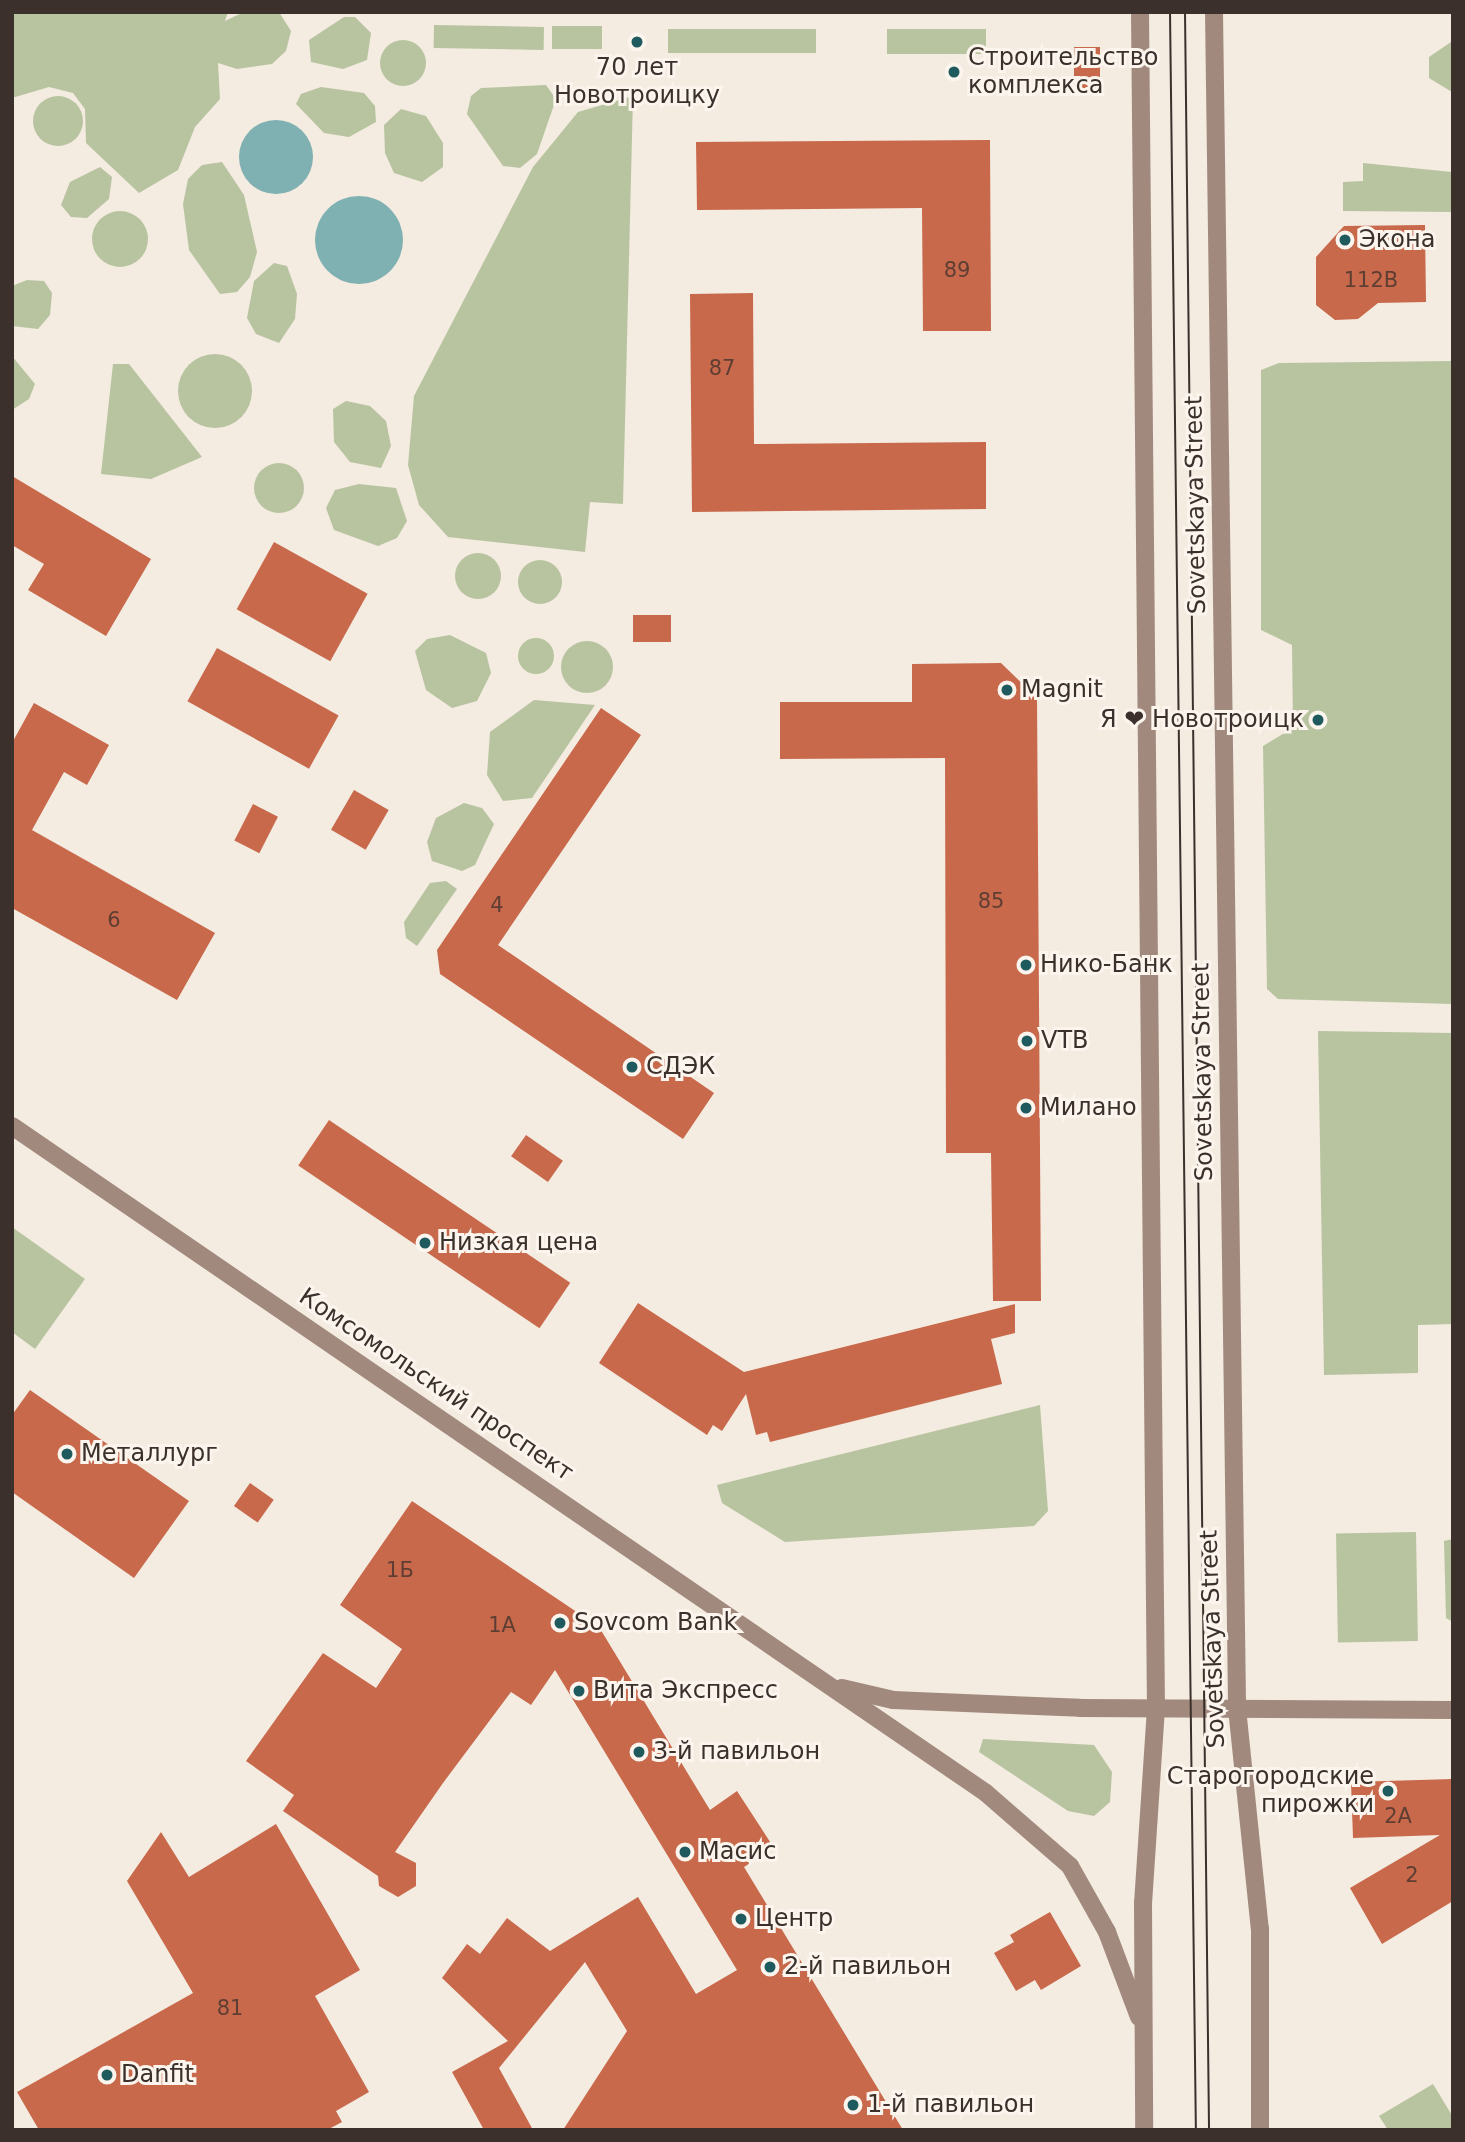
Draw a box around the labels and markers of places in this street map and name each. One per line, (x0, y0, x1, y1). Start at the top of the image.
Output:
marker: 70 лет Новотроицку (629, 34, 645, 50)
place label: Строительство комплекса (968, 44, 1158, 100)
place label: 70 лет Новотроицку (554, 54, 720, 110)
marker: Строительство комплекса (946, 64, 962, 80)
place label: Экона (1359, 226, 1435, 254)
marker: Экона (1337, 232, 1353, 248)
place label: Magnit (1021, 676, 1103, 704)
marker: Magnit (999, 682, 1015, 698)
place label: Я ❤ Новотроицк (1100, 706, 1304, 734)
marker: Я ❤ Новотроицк (1310, 712, 1326, 728)
place label: Нико-Банк (1040, 951, 1173, 979)
marker: Нико-Банк (1018, 957, 1034, 973)
place label: VTB (1041, 1027, 1089, 1055)
marker: VTB (1019, 1033, 1035, 1049)
place label: СДЭК (646, 1053, 715, 1081)
marker: СДЭК (624, 1059, 640, 1075)
place label: Милано (1040, 1094, 1137, 1122)
marker: Милано (1018, 1100, 1034, 1116)
place label: Низкая цена (439, 1229, 598, 1257)
marker: Низкая цена (417, 1235, 433, 1251)
place label: Металлург (81, 1440, 218, 1468)
marker: Металлург (59, 1446, 75, 1462)
place label: Sovcom Bank (574, 1609, 737, 1637)
marker: Sovcom Bank (552, 1615, 568, 1631)
place label: Вита Экспресс (593, 1677, 778, 1705)
marker: Вита Экспресс (571, 1683, 587, 1699)
place label: 3-й павильон (653, 1738, 820, 1766)
marker: 3-й павильон (631, 1744, 647, 1760)
place label: Старогородские пирожки (1167, 1763, 1374, 1819)
marker: Старогородские пирожки (1380, 1783, 1396, 1799)
place label: Масис (699, 1838, 776, 1866)
marker: Масис (677, 1844, 693, 1860)
place label: Центр (755, 1905, 833, 1933)
marker: Центр (733, 1911, 749, 1927)
place label: 2-й павильон (784, 1953, 951, 1981)
marker: 2-й павильон (762, 1959, 778, 1975)
place label: Danfit (121, 2061, 194, 2089)
marker: Danfit (99, 2067, 115, 2083)
place label: 1-й павильон (867, 2091, 1034, 2119)
marker: 1-й павильон (845, 2097, 861, 2113)

